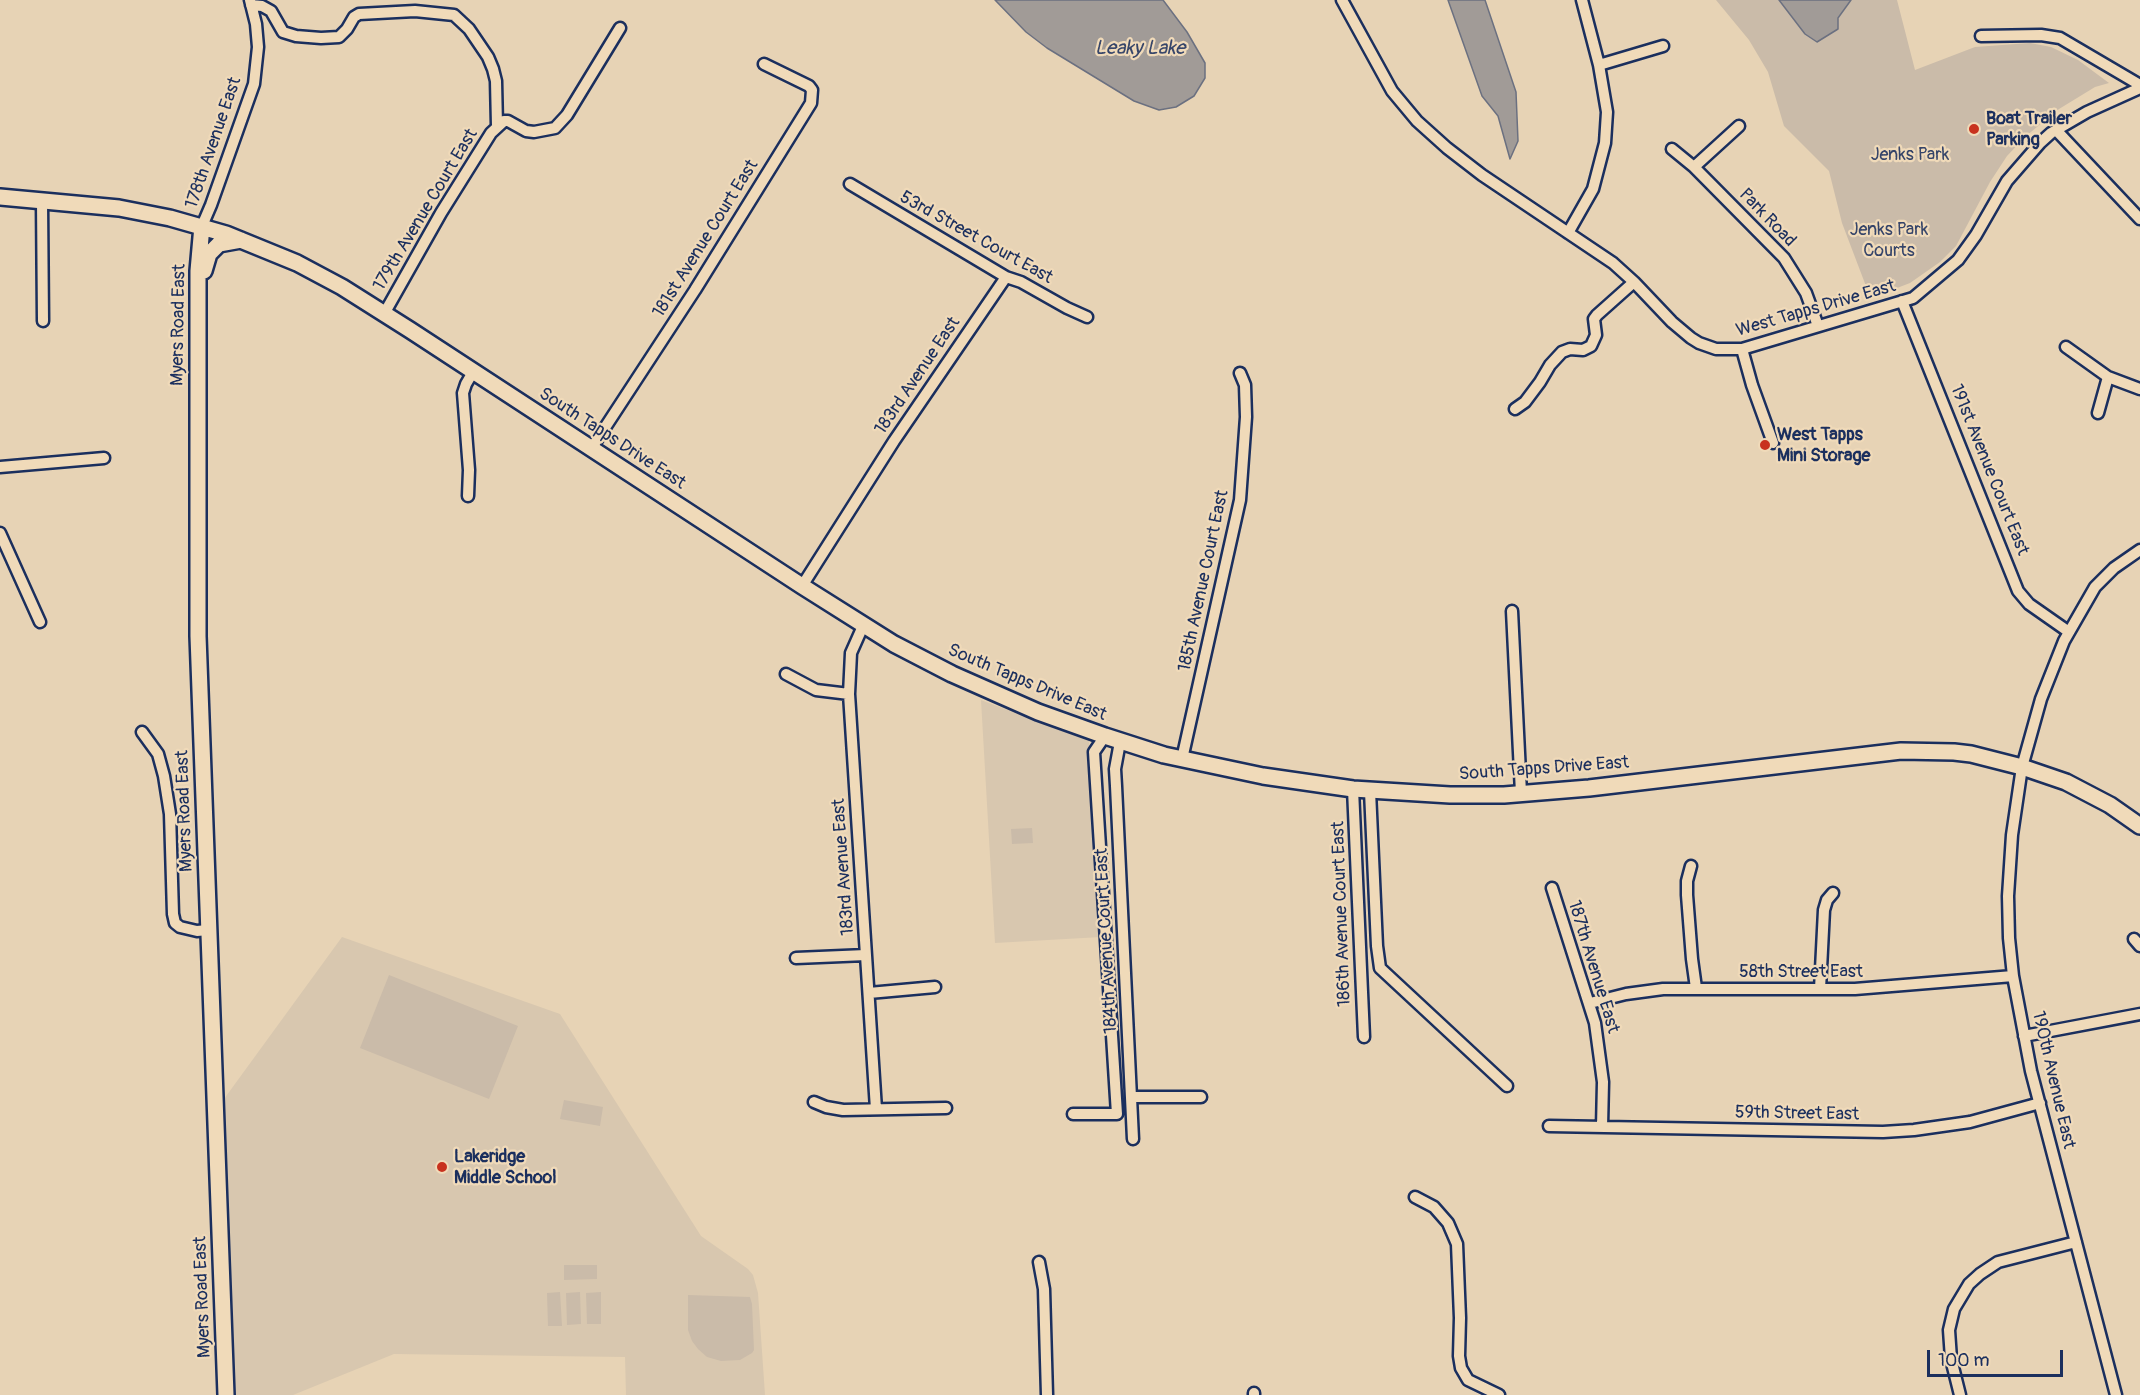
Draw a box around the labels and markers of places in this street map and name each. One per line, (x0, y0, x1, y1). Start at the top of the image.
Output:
place label: Boat Trailer Parking (1986, 108, 2072, 150)
marker: Boat Trailer Parking (1967, 122, 1981, 136)
place label: West Tapps Mini Storage (1777, 424, 1870, 466)
marker: West Tapps Mini Storage (1758, 438, 1772, 452)
place label: Lakeridge Middle School (454, 1146, 557, 1188)
marker: Lakeridge Middle School (435, 1160, 449, 1174)

